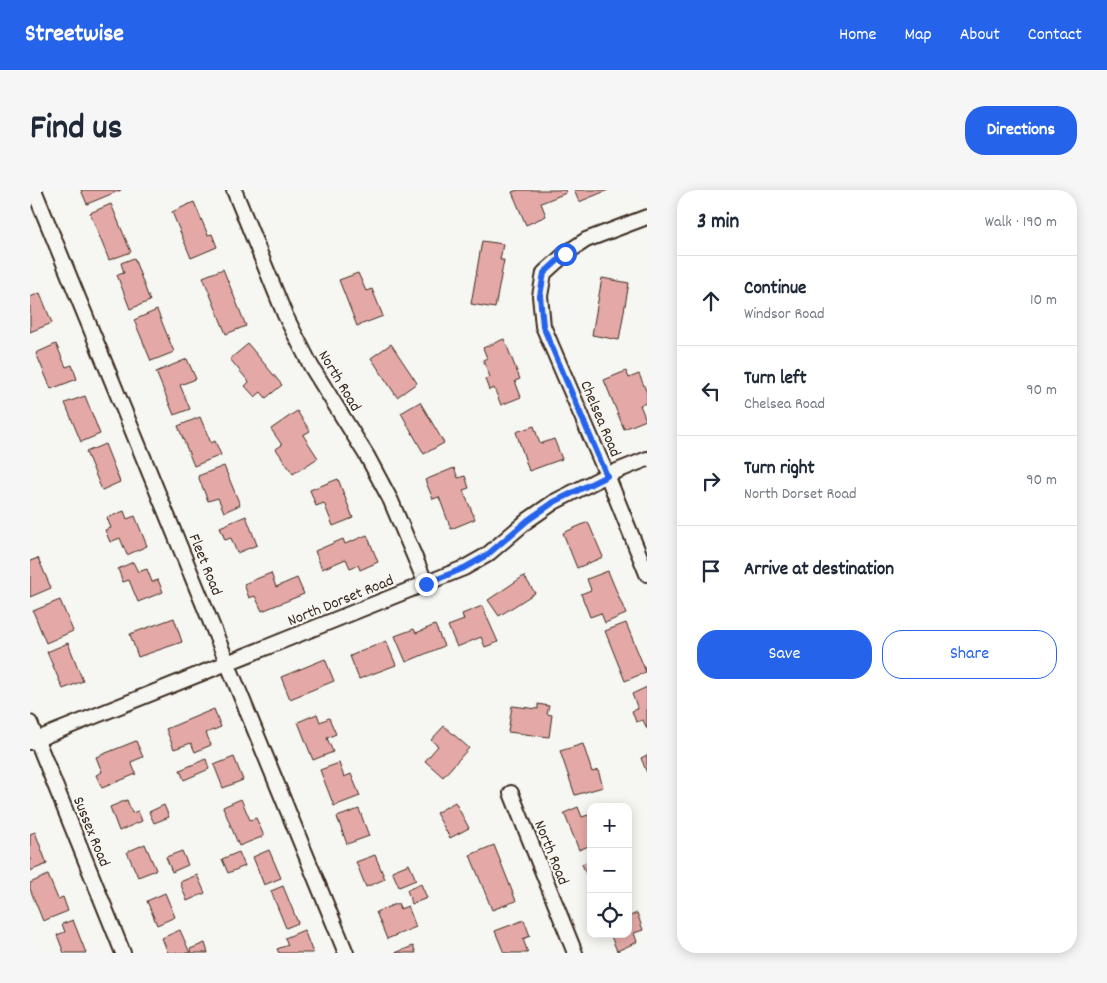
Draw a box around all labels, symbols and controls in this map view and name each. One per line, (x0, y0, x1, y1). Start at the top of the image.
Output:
text: Streetwise (25, 18, 124, 52)
text: Home (839, 23, 876, 48)
text: Map (904, 23, 932, 48)
text: About (960, 23, 1000, 48)
text: Contact (1028, 23, 1082, 48)
text: Find us (30, 105, 122, 155)
button: Directions (965, 106, 1077, 155)
text: 3 min (697, 208, 739, 238)
text: Walk · 190 m (985, 211, 1057, 234)
route start (554, 243, 577, 266)
text: Continue (744, 276, 806, 303)
icon: ahead (697, 287, 725, 315)
text: 10 m (1030, 289, 1057, 312)
text: Windsor Road (744, 303, 824, 326)
street label: North Road (312, 346, 366, 416)
text: Turn left (744, 366, 807, 393)
street label: Chelsea Road (573, 377, 626, 461)
icon: left (697, 377, 725, 405)
text: 90 m (1026, 379, 1057, 402)
text: Chelsea Road (744, 393, 825, 416)
text: Turn right (744, 456, 815, 483)
icon: right (697, 467, 725, 495)
text: 90 m (1026, 469, 1057, 492)
text: North Dorset Road (744, 483, 856, 506)
street label: Fleet Road (182, 531, 227, 599)
icon: arrive (697, 557, 725, 585)
text: Arrive at destination (744, 557, 894, 584)
street label: North Dorset Road (285, 570, 397, 633)
route end (415, 573, 438, 596)
button: Save (697, 630, 872, 679)
button: Share (882, 630, 1057, 679)
street label: Sussex Road (66, 793, 115, 871)
map controls (587, 803, 632, 938)
button: + (587, 803, 632, 848)
street label: North Road (527, 817, 574, 889)
button: − (587, 848, 632, 893)
button: locate (587, 893, 632, 938)

